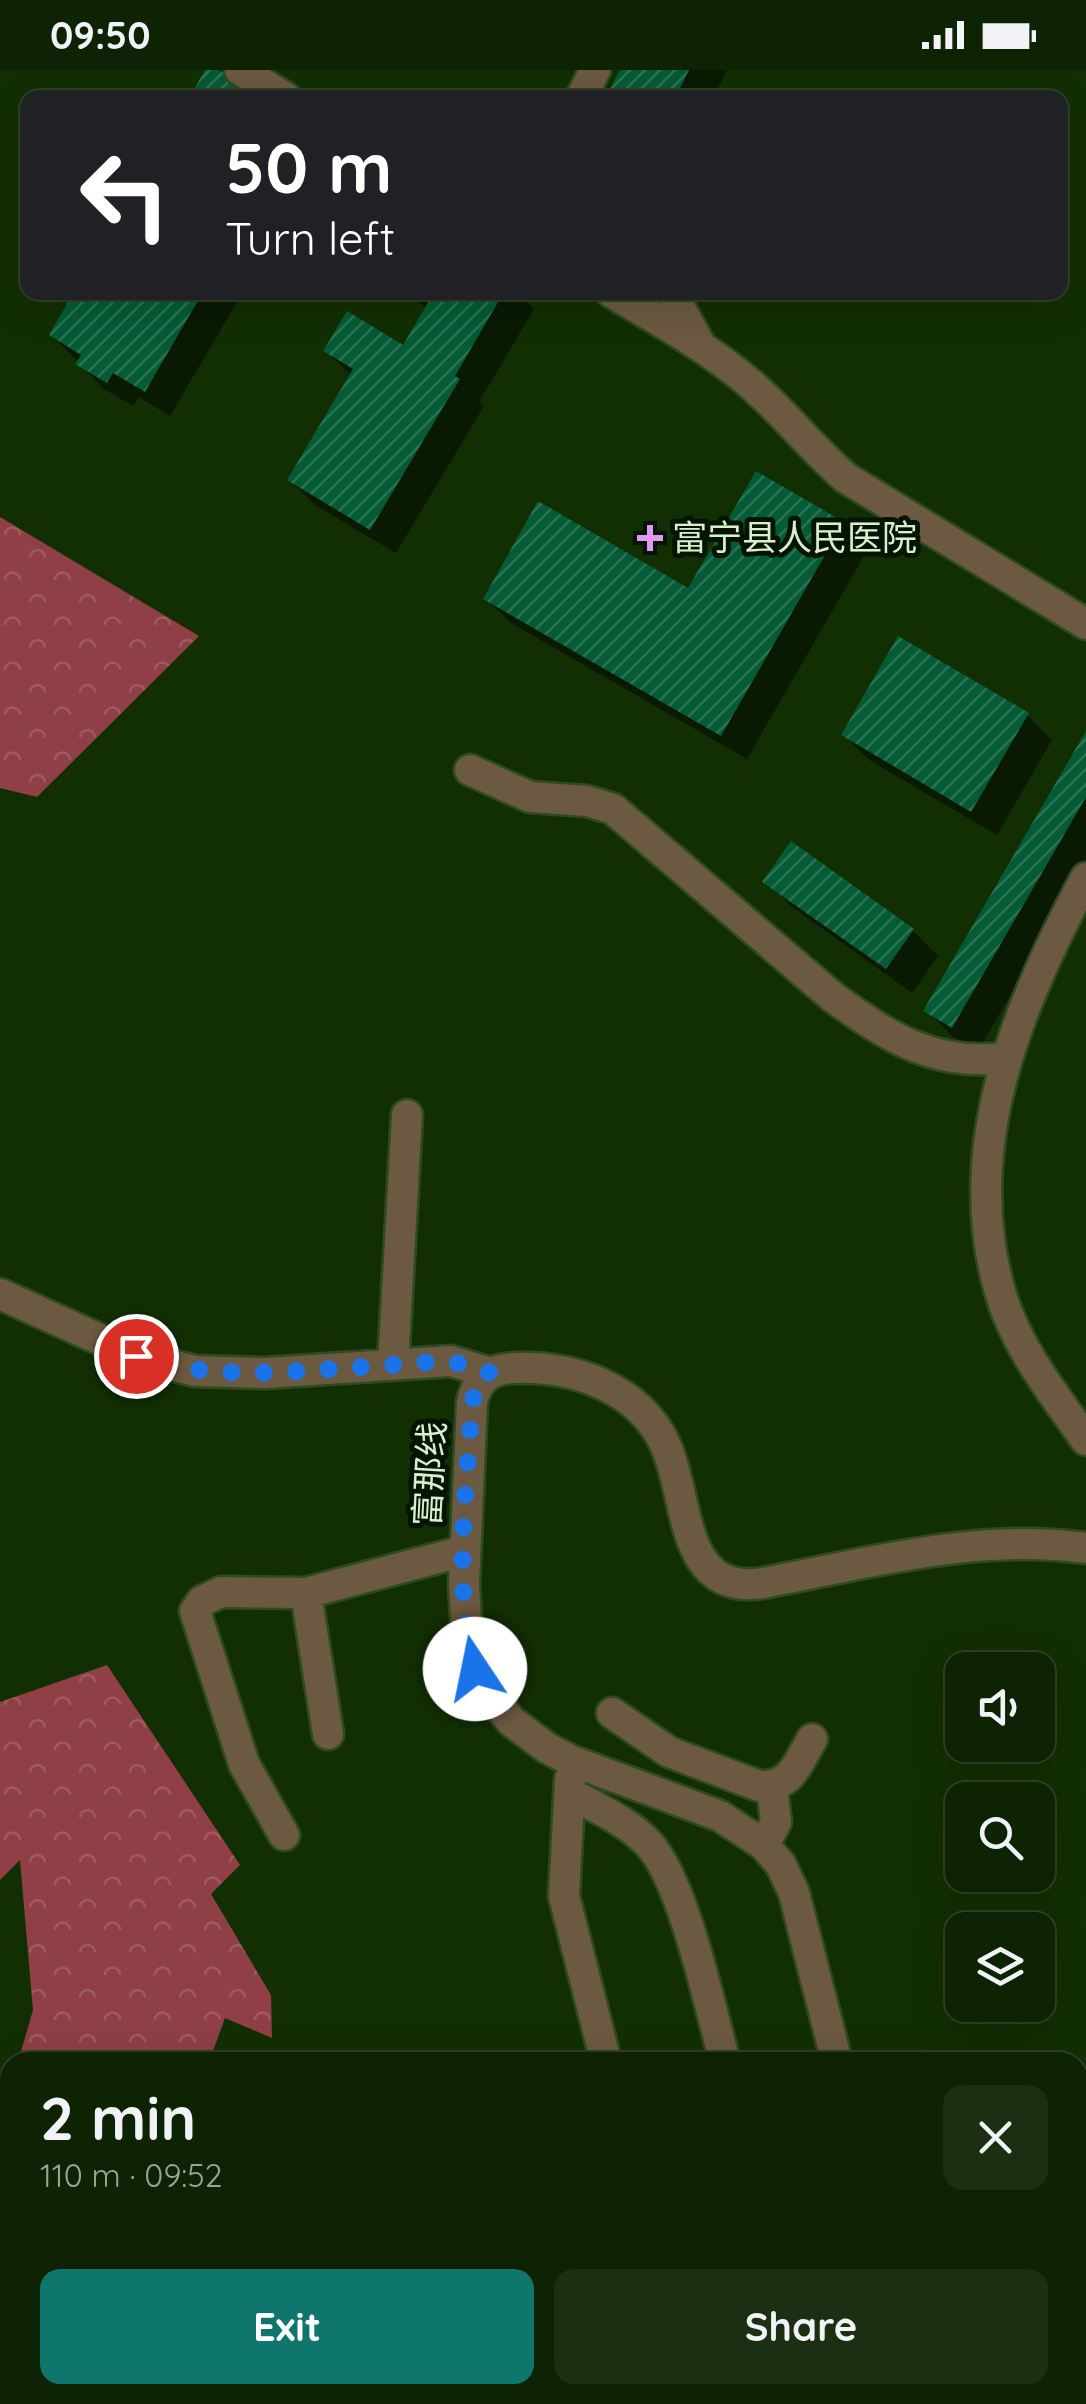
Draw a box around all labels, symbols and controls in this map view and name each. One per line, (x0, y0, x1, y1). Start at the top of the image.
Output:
text: 09:50 (50, 11, 151, 59)
text: 50 m (225, 123, 392, 211)
icon: left (60, 130, 190, 260)
text: Turn left (225, 210, 395, 266)
place label: 富宁县人民医院 (672, 515, 917, 559)
marker: 富宁县人民医院 (637, 525, 663, 551)
pin (94, 1314, 179, 1399)
icon: arrive (109, 1329, 164, 1384)
street label: 富那线 (404, 1420, 454, 1528)
position arrow (423, 1617, 527, 1721)
map controls (945, 1652, 1055, 2022)
button: sound (945, 1652, 1055, 1762)
button: search (945, 1782, 1055, 1892)
button: layers (945, 1912, 1055, 2022)
text: 2 min (40, 2080, 196, 2155)
button: close (943, 2085, 1048, 2190)
text: 110 m · 09:52 (40, 2155, 222, 2195)
button: Exit (40, 2269, 534, 2384)
button: Share (554, 2269, 1048, 2384)

